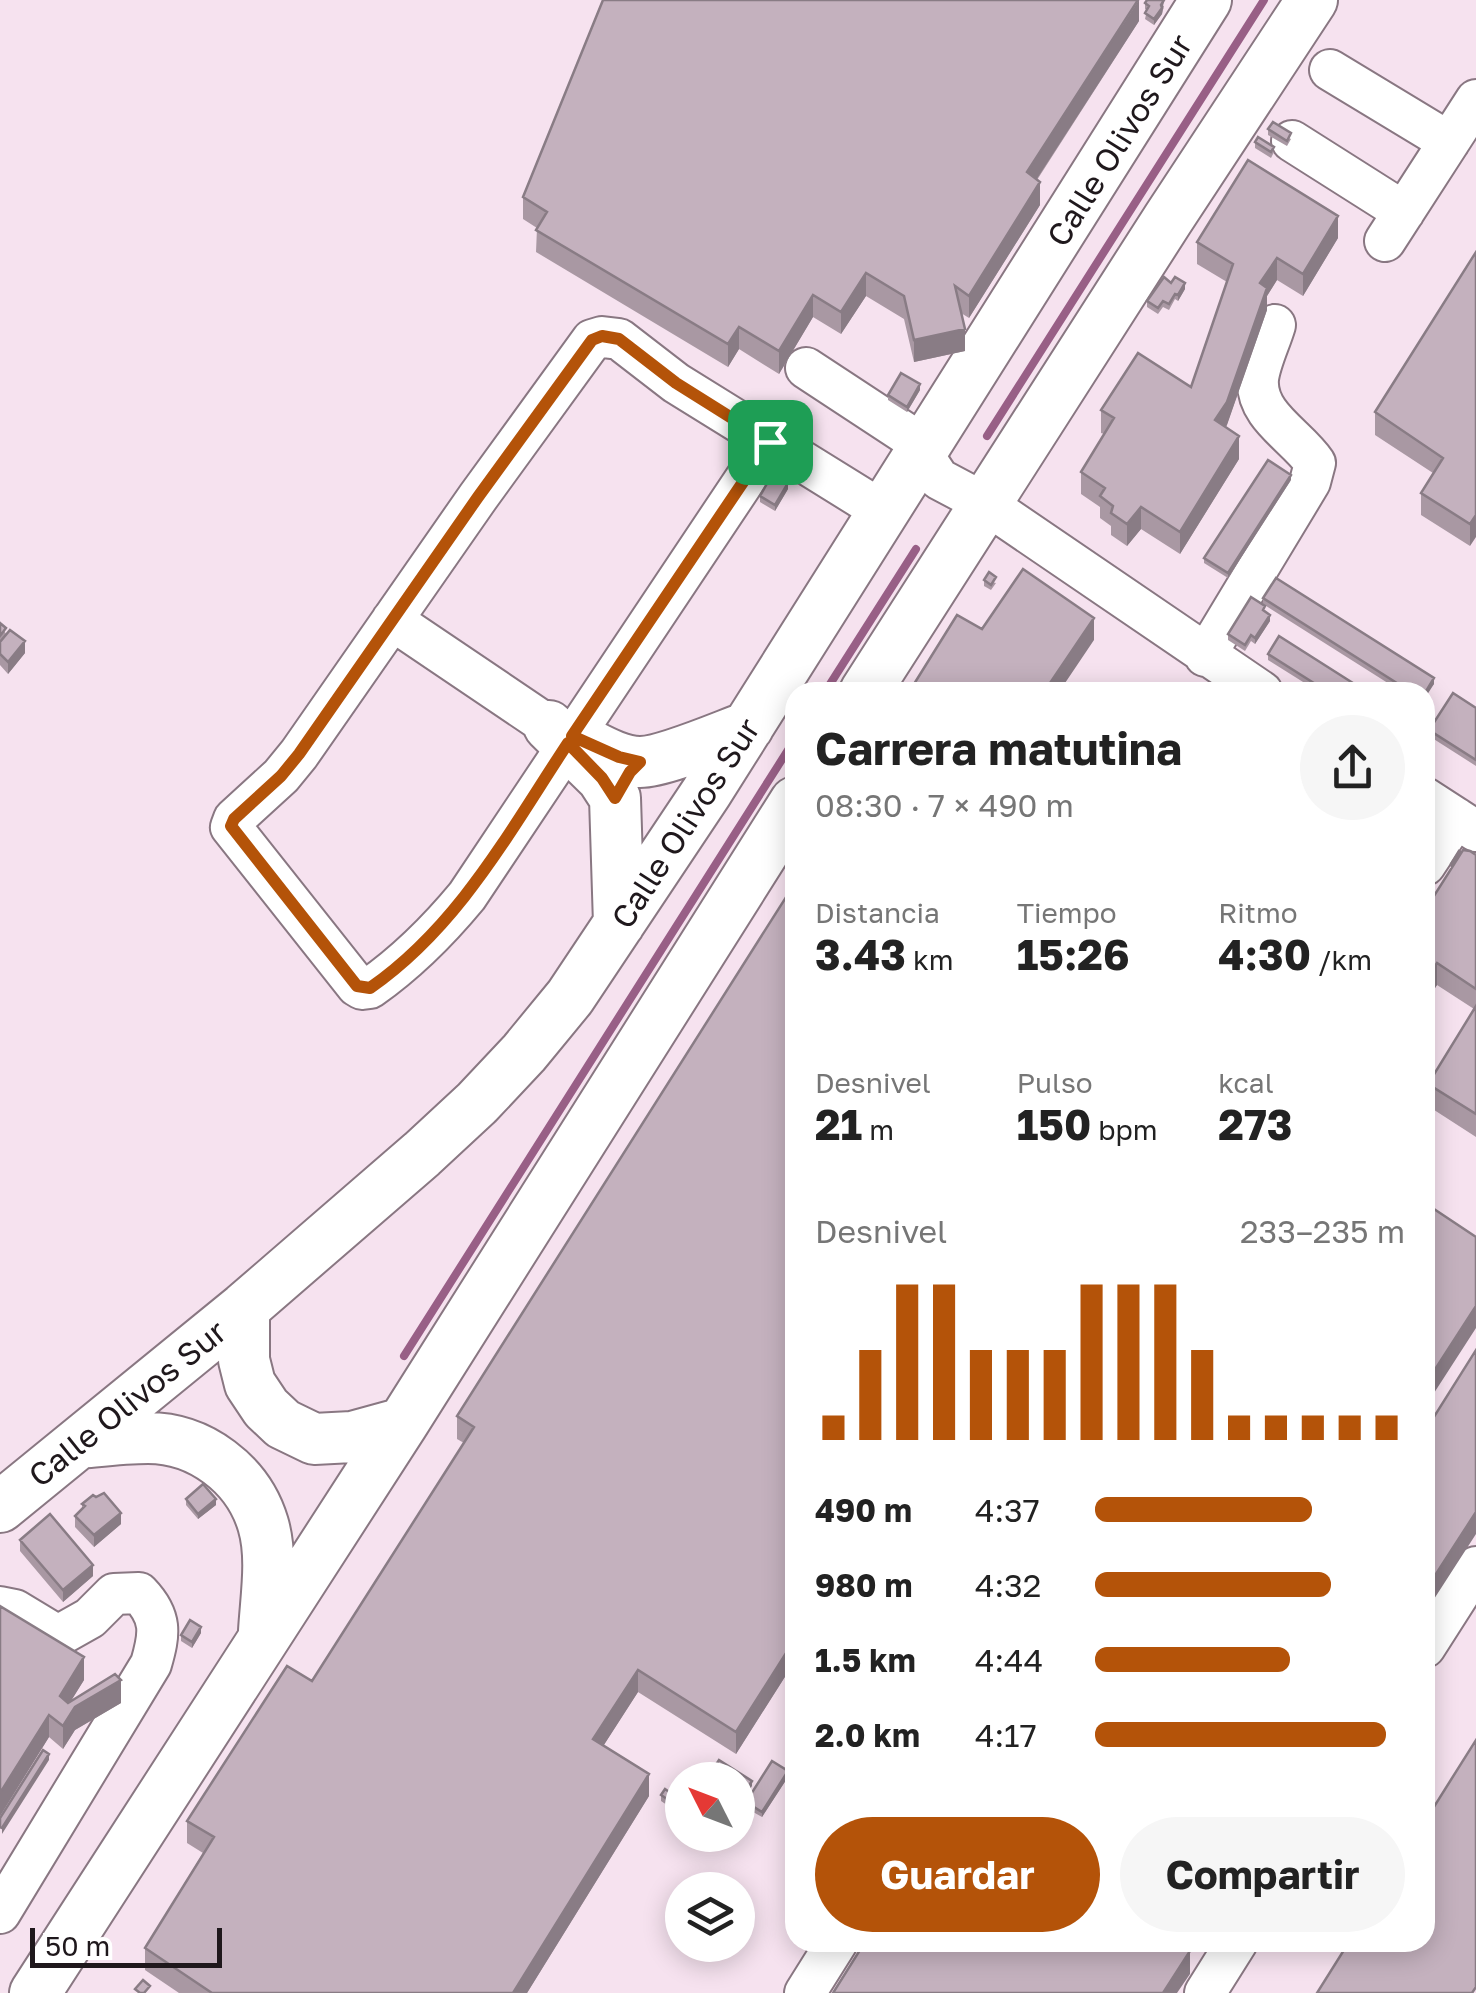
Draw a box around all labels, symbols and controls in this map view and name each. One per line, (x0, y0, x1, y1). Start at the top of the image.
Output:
street label: Calle Olivos Sur (1039, 27, 1199, 253)
pin (728, 400, 813, 485)
icon: arrive (743, 415, 798, 470)
street label: Calle Olivos Sur (603, 711, 767, 935)
button: share (1300, 715, 1405, 820)
text: Carrera matutina (815, 721, 1182, 775)
text: 08:30 · 7 × 490 m (815, 786, 1074, 824)
text: Distancia (815, 896, 940, 929)
text: Tiempo (1017, 896, 1117, 929)
text: Ritmo (1218, 896, 1298, 929)
text: 3.43 (815, 929, 906, 979)
text: 15:26 (1017, 929, 1130, 979)
text: 4:30 (1218, 929, 1311, 979)
text: km (906, 943, 954, 976)
text: /km (1311, 943, 1372, 976)
text: Desnivel (815, 1066, 931, 1099)
text: Pulso (1017, 1066, 1093, 1099)
text: kcal (1218, 1066, 1274, 1099)
text: 21 (815, 1099, 862, 1149)
text: 150 (1017, 1099, 1091, 1149)
text: 273 (1218, 1099, 1292, 1149)
text: m (862, 1113, 894, 1146)
text: bpm (1091, 1113, 1157, 1146)
text: Desnivel (815, 1212, 947, 1250)
text: 233–235 m (1240, 1212, 1405, 1250)
street label: Calle Olivos Sur (21, 1312, 233, 1494)
text: 490 m (815, 1491, 912, 1529)
text: 4:37 (975, 1491, 1040, 1529)
text: 980 m (815, 1566, 913, 1604)
text: 4:32 (975, 1566, 1041, 1604)
text: 1.5 km (815, 1641, 916, 1679)
text: 4:44 (975, 1641, 1043, 1679)
text: 2.0 km (815, 1716, 920, 1754)
text: 4:17 (975, 1716, 1037, 1754)
north arrow (665, 1762, 755, 1852)
map controls (665, 1762, 755, 1962)
button: Guardar (815, 1817, 1100, 1932)
button: Compartir (1120, 1817, 1405, 1932)
button: layers (665, 1872, 755, 1962)
scale bar (30, 1923, 222, 1968)
text: 50 m (45, 1929, 110, 1962)

